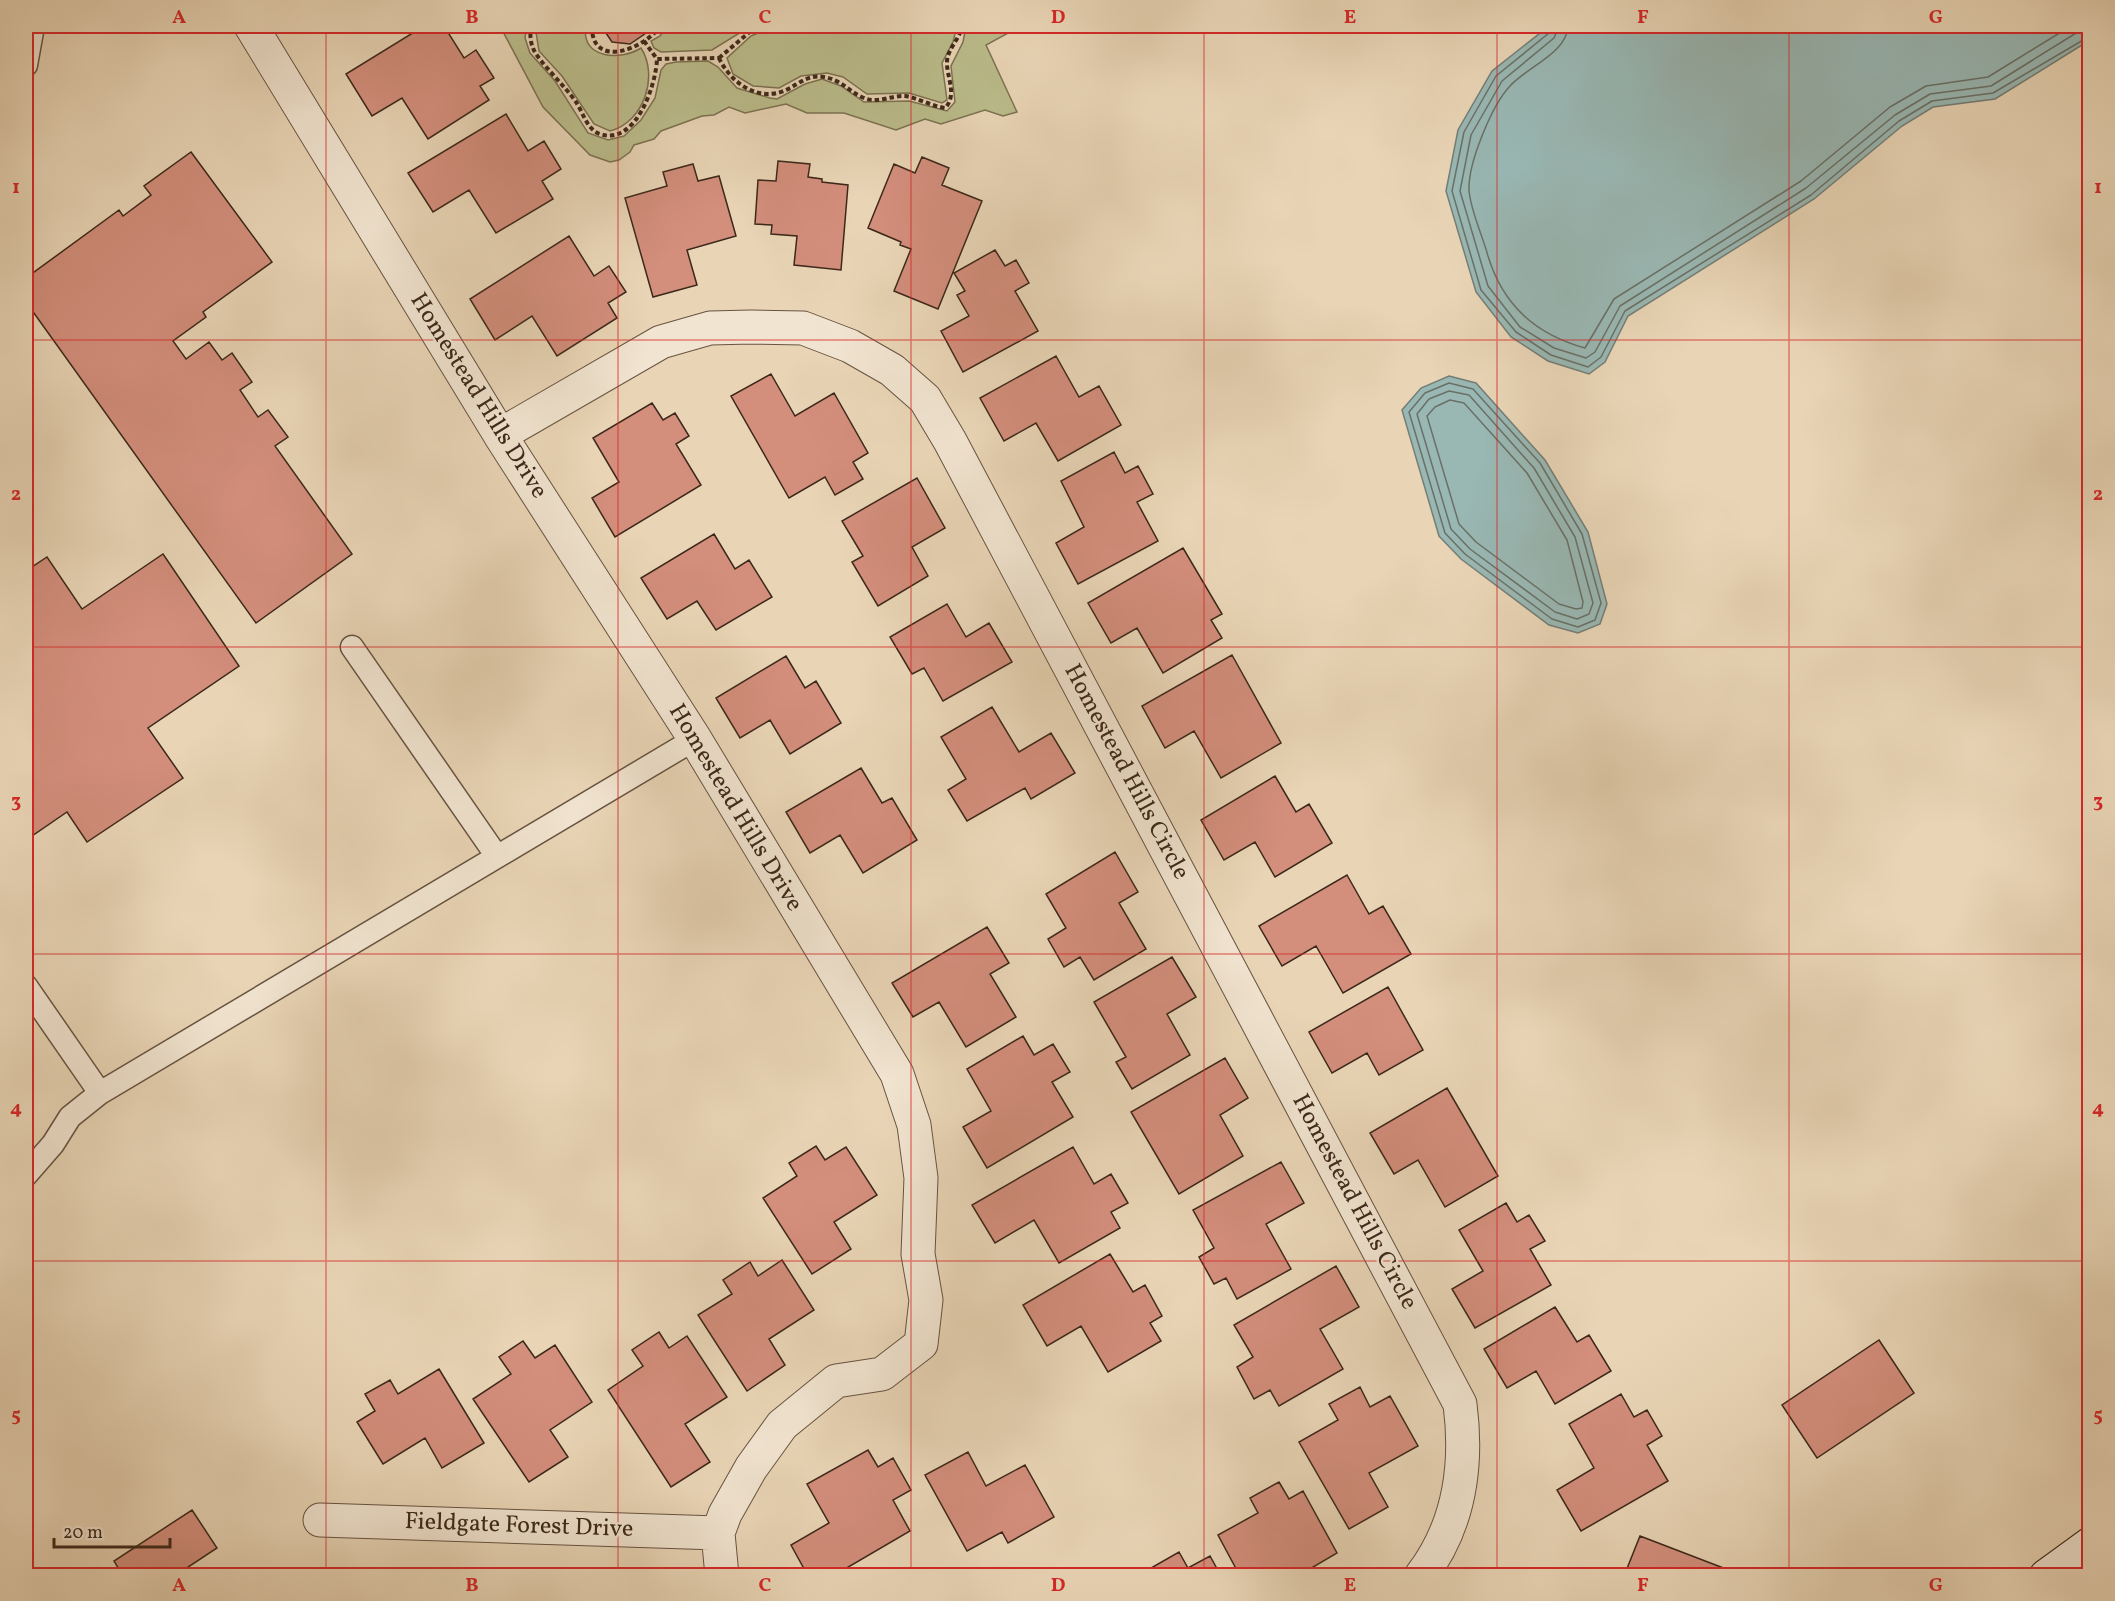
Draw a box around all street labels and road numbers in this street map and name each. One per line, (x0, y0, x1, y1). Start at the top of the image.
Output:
street label: Homestead Hills Drive (401, 287, 555, 505)
street label: Homestead Hills Circle (1055, 658, 1197, 886)
street label: Homestead Hills Drive (659, 698, 811, 918)
street label: Homestead Hills Circle (1283, 1088, 1425, 1316)
street label: Fieldgate Forest Drive (404, 1505, 634, 1547)

